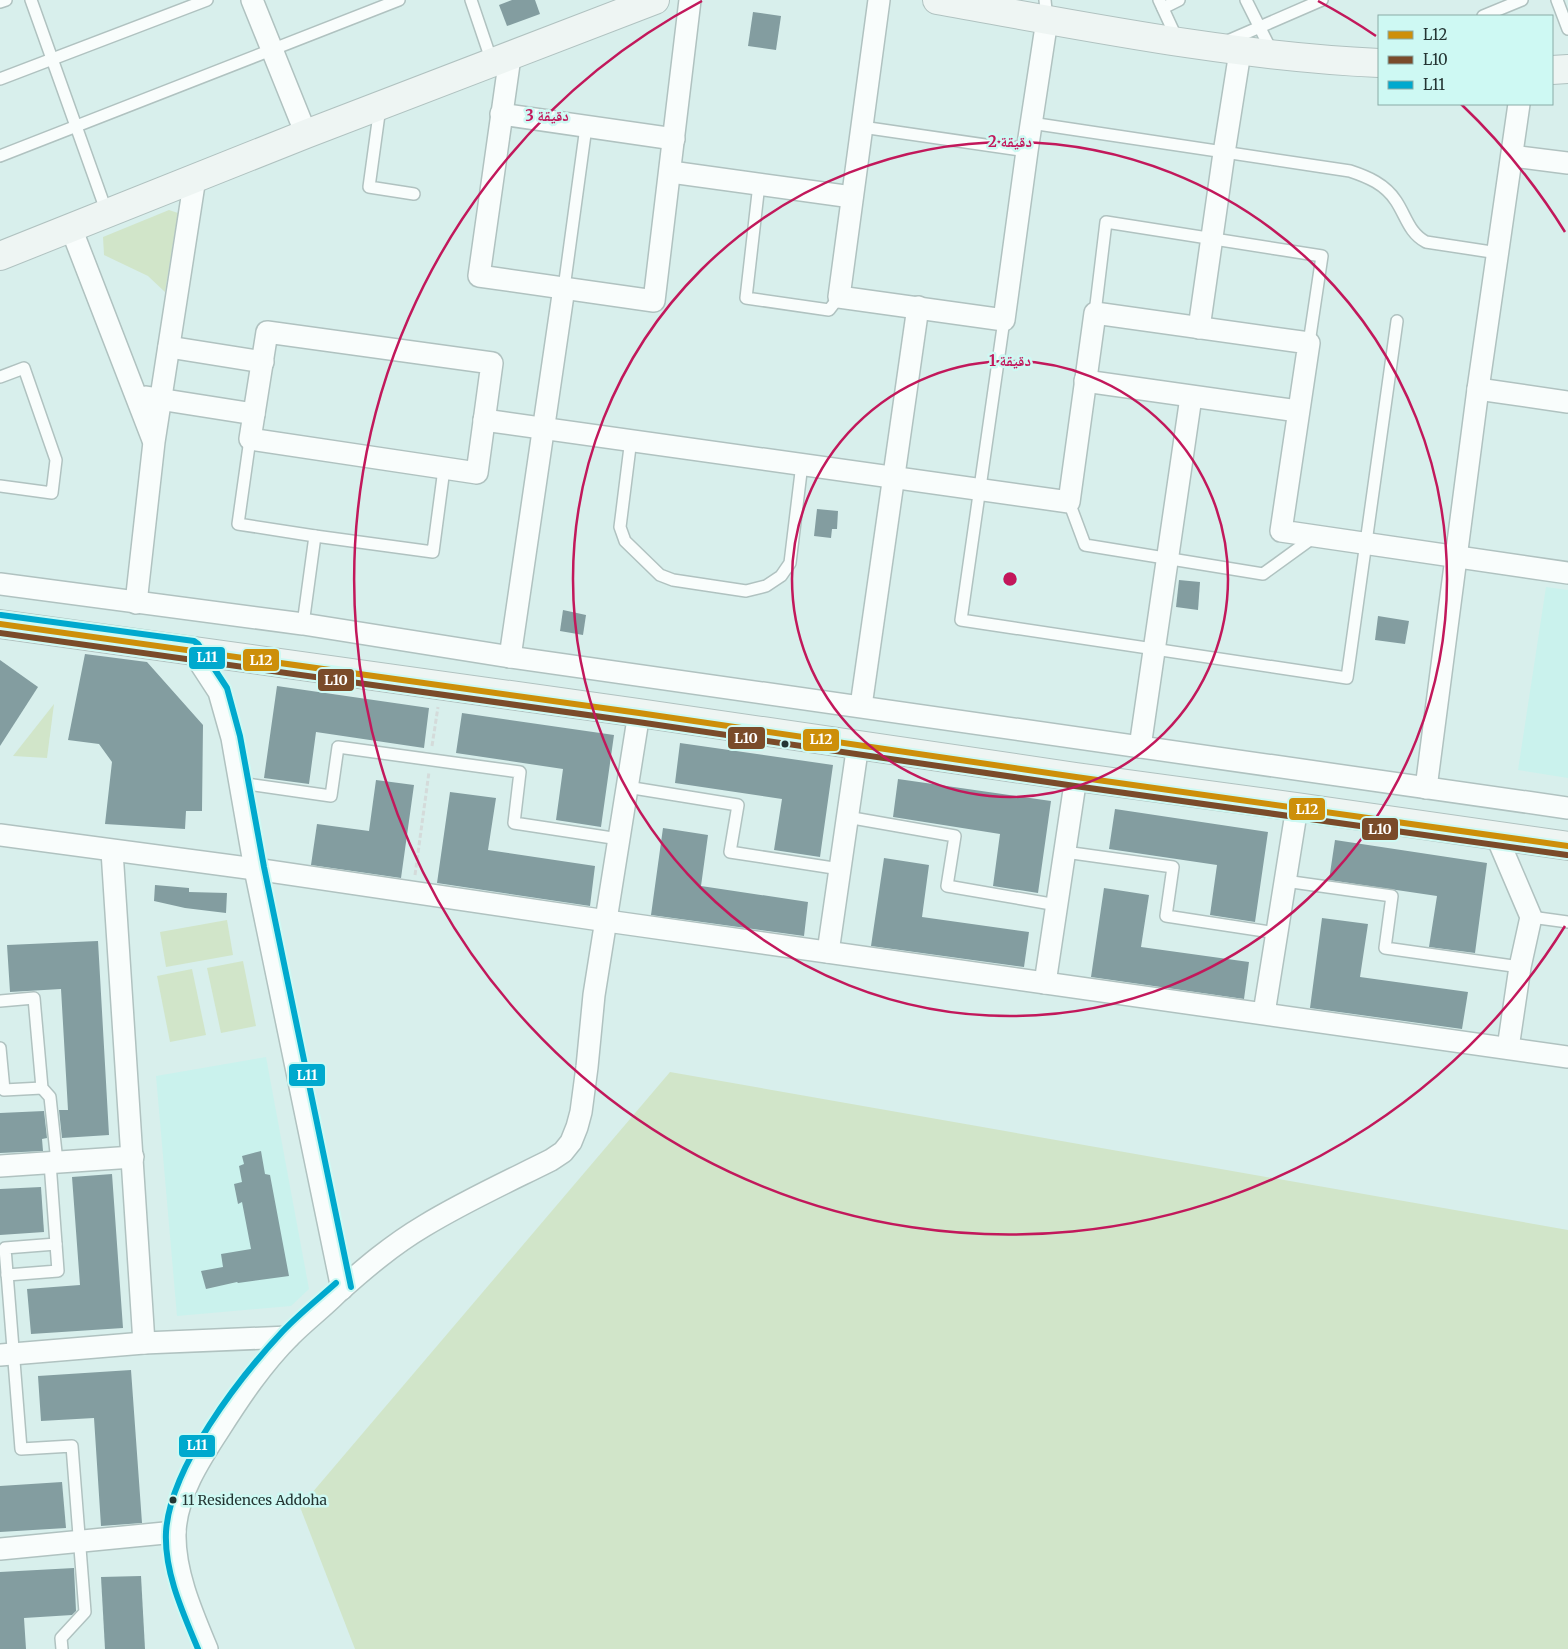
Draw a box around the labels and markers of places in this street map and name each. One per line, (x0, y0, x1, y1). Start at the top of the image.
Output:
centre of rings (1001, 570, 1019, 588)
unlabelled marker (780, 739, 790, 749)
place label: 11 Residences Addoha (182, 1491, 328, 1509)
marker: 11 Residences Addoha (168, 1495, 178, 1505)

